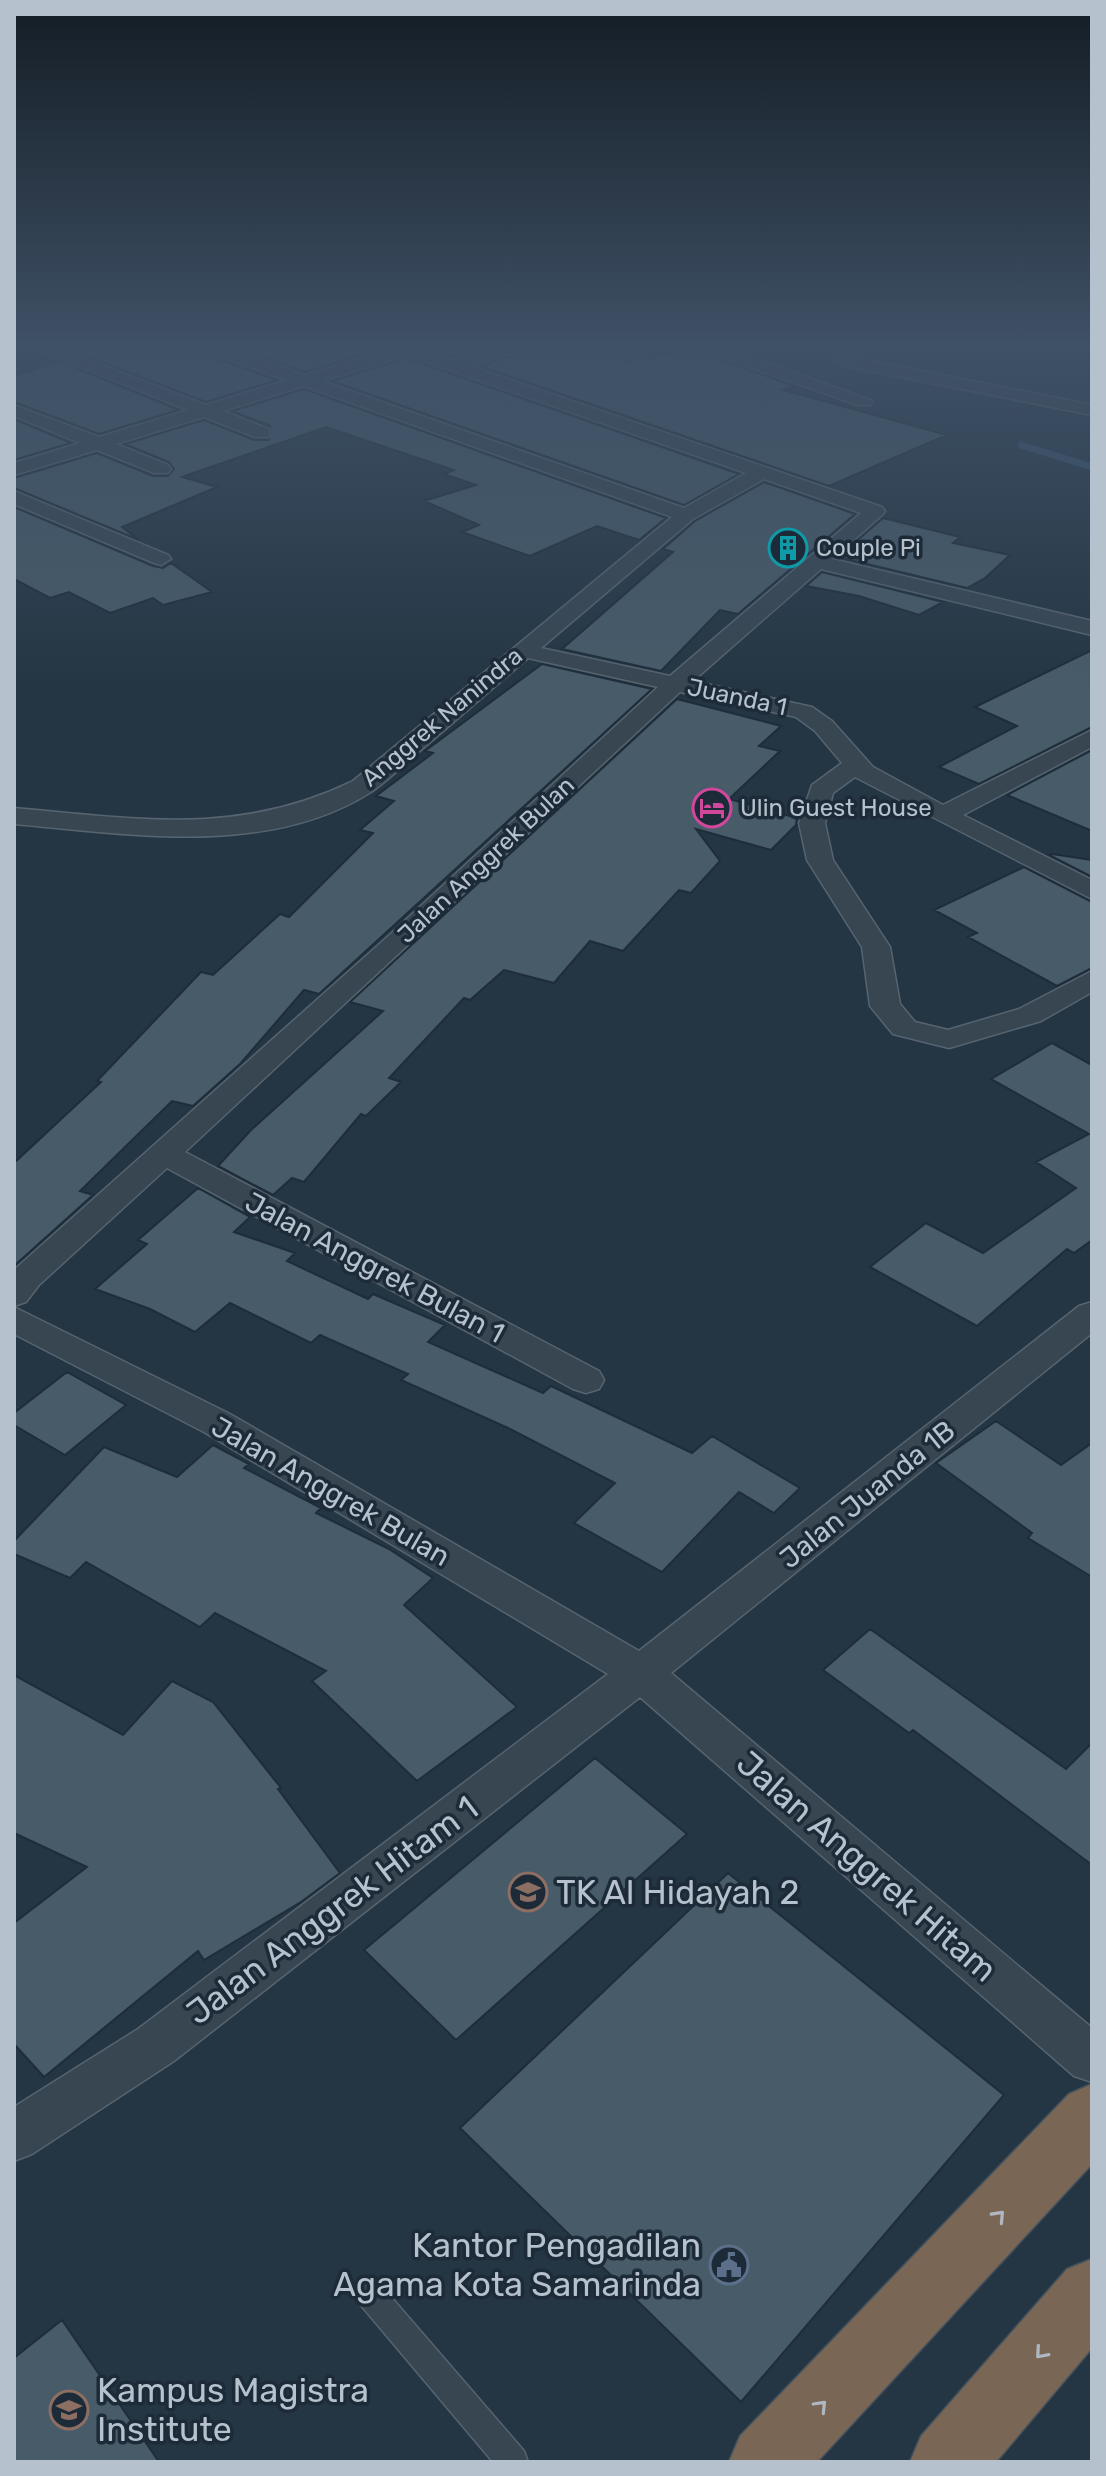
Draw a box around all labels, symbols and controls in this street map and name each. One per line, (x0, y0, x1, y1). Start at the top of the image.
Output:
building icon: Couple Pi (767, 527, 809, 569)
place label: Couple Pi (816, 534, 921, 562)
street label: Anggrek Nanindra (356, 642, 528, 792)
street label: Juanda 1 (685, 673, 789, 721)
street label: Jalan Anggrek Bulan (392, 771, 580, 949)
hotel icon: Ulin Guest House (691, 787, 733, 829)
place label: Ulin Guest House (740, 794, 932, 822)
street label: Jalan Anggrek Bulan 1 (240, 1185, 510, 1350)
street label: Jalan Anggrek Bulan (206, 1410, 456, 1573)
street label: Jalan Juanda 1B (773, 1414, 962, 1575)
street label: Jalan Anggrek Hitam (728, 1742, 1005, 1990)
street label: Jalan Anggrek Hitam 1 (179, 1787, 486, 2033)
school or university icon: TK Al Hidayah 2 (507, 1871, 549, 1913)
place label: TK Al Hidayah 2 (556, 1872, 800, 1913)
one-way arrow (989, 2211, 1003, 2226)
place label: Kantor Pengadilan Agama Kota Samarinda (333, 2225, 701, 2305)
public building icon: Kantor Pengadilan Agama Kota Samarinda (708, 2244, 750, 2286)
one-way arrow (1036, 2344, 1051, 2358)
place label: Kampus Magistra Institute (97, 2370, 369, 2450)
school or university icon: Kampus Magistra Institute (48, 2389, 90, 2431)
one-way arrow (811, 2401, 826, 2415)

